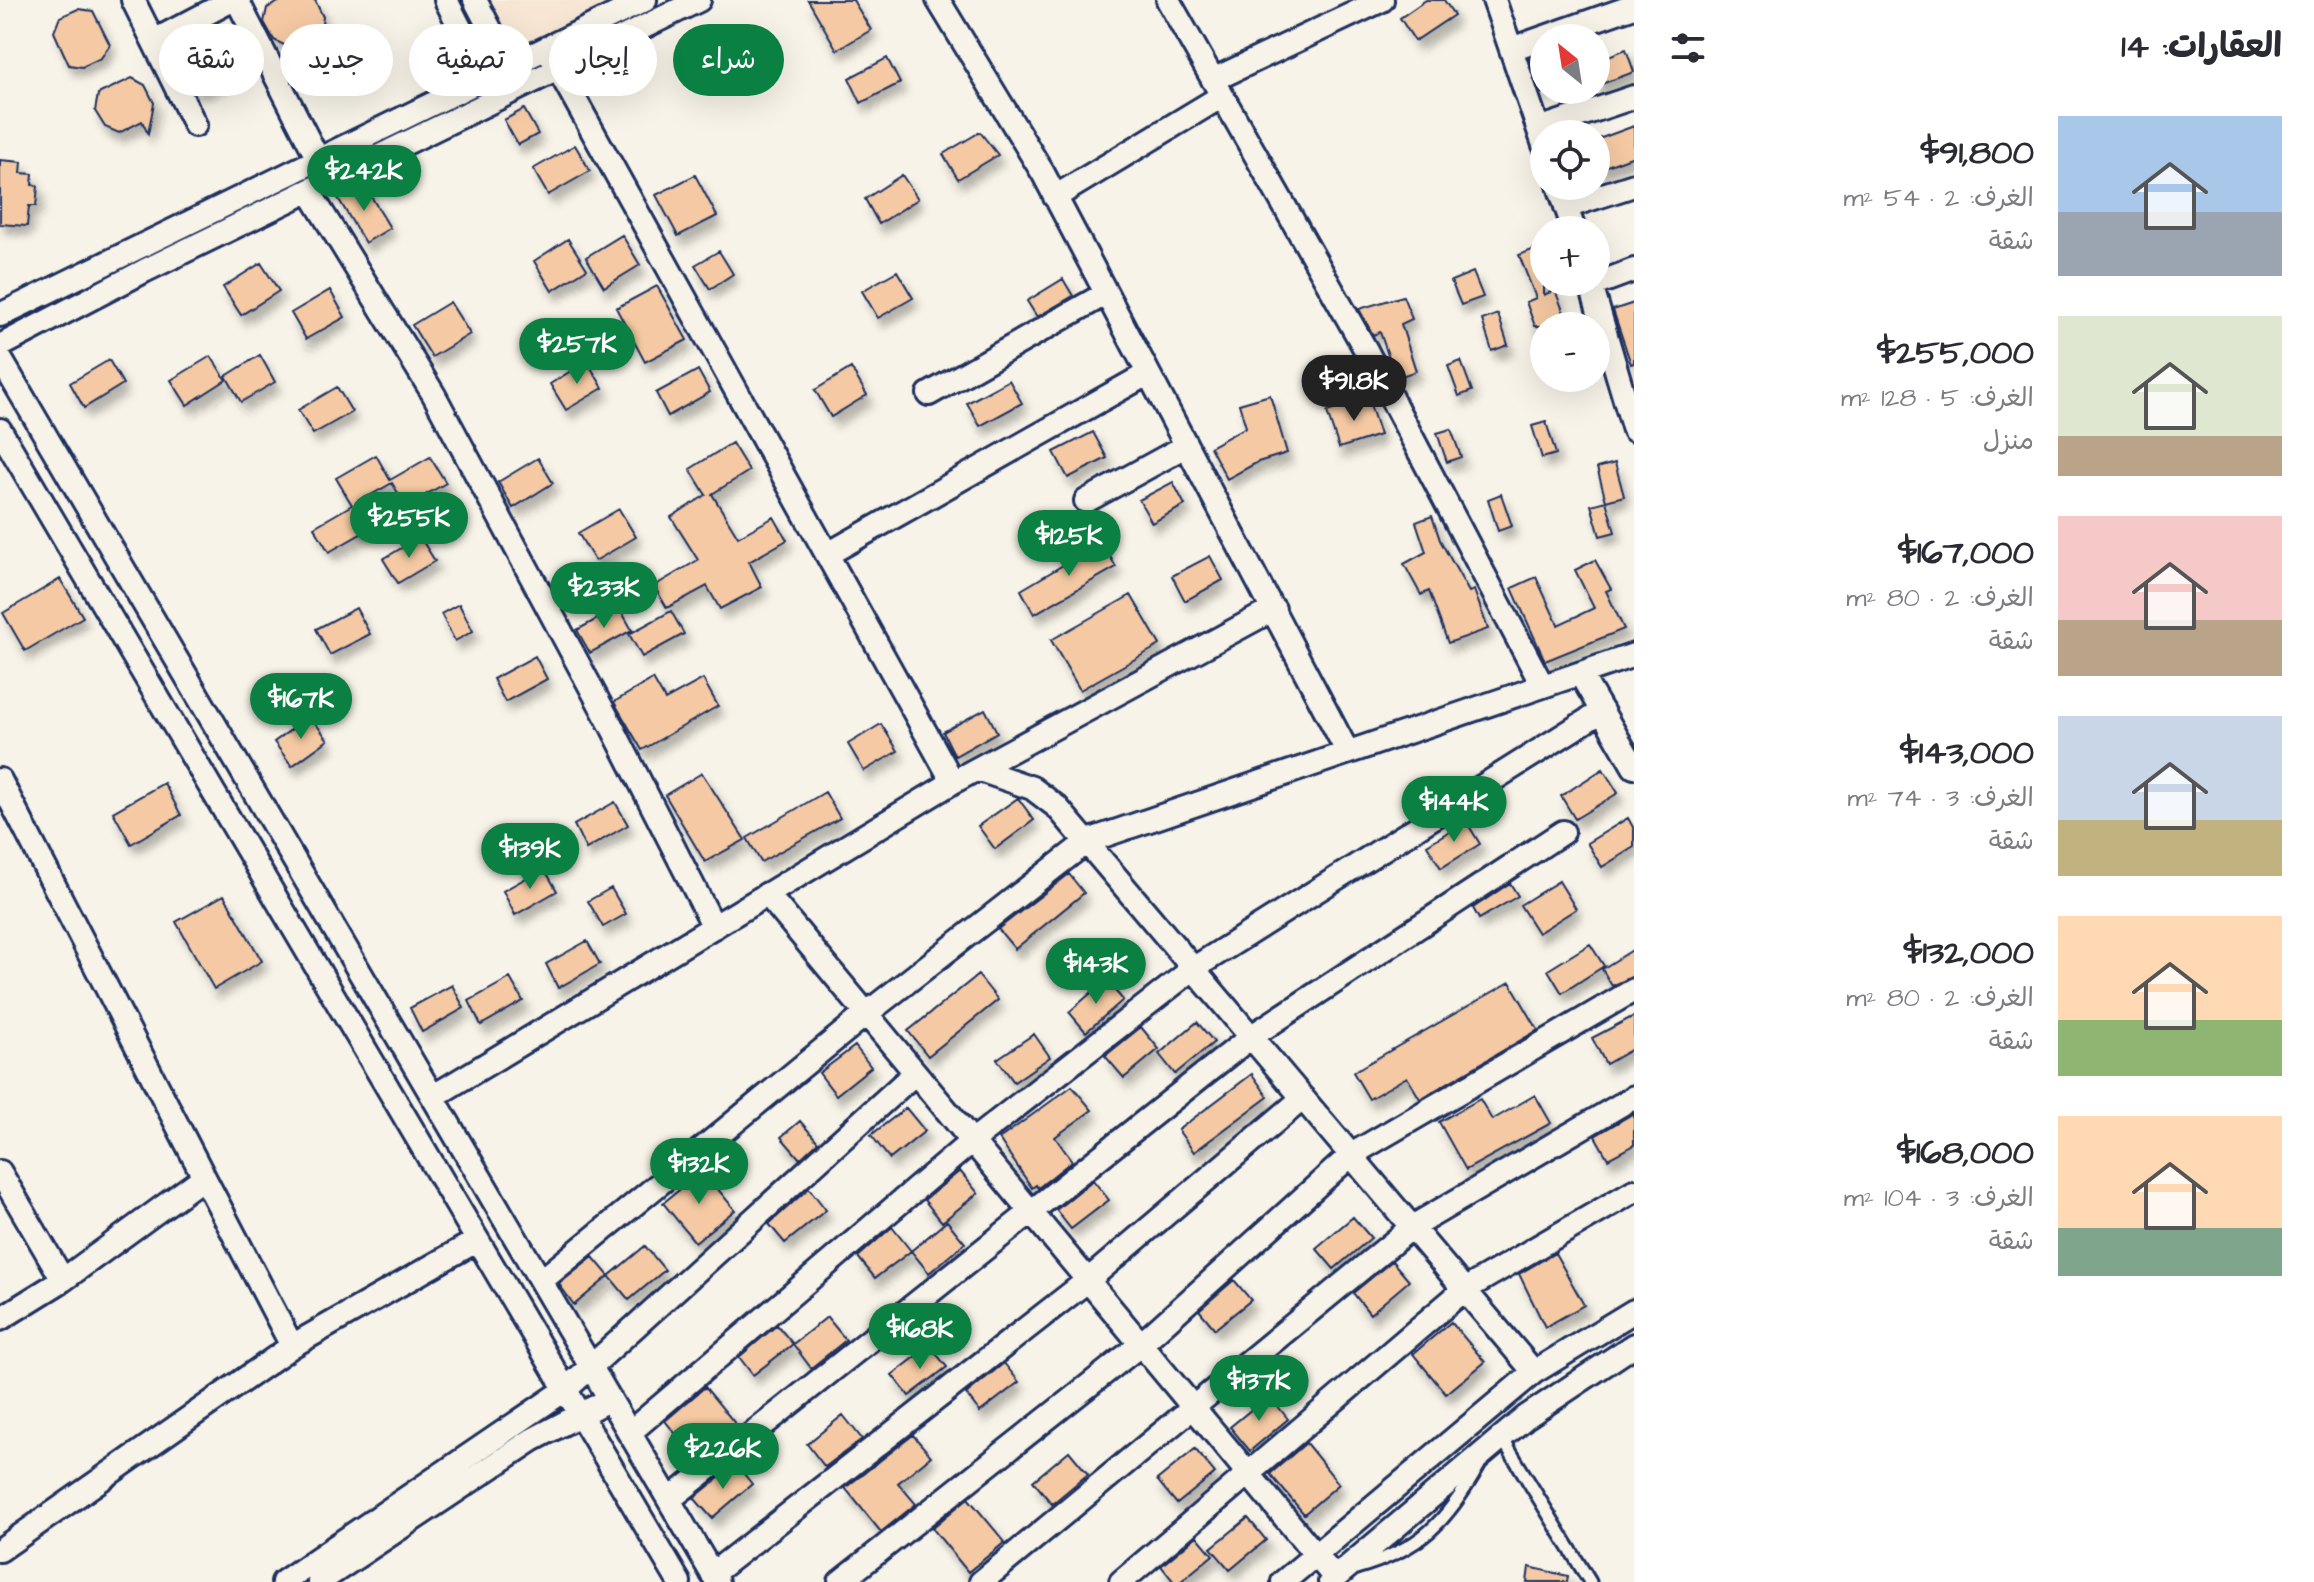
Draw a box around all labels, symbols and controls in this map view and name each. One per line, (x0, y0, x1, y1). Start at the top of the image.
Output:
text: العقارات: 14 (2121, 23, 2282, 71)
chip: شقة (159, 24, 264, 96)
chip: جديد (280, 24, 393, 96)
chip: تصفية (409, 24, 533, 96)
chip: إيجار (549, 24, 657, 96)
chip: شراء (673, 24, 784, 96)
north arrow (1530, 24, 1610, 104)
map controls (1530, 24, 1610, 392)
icon: filters (1666, 26, 1710, 70)
button: locate (1530, 120, 1610, 200)
text: $91,800 (1920, 129, 2034, 177)
pin: $242K (308, 145, 420, 213)
icon: home (2122, 148, 2218, 244)
text: $242K (325, 153, 403, 189)
text: الغرف: 2 · 54 m² (1843, 180, 2034, 216)
button: + (1530, 216, 1610, 296)
text: شقة (1989, 223, 2034, 259)
button: − (1530, 312, 1610, 392)
pin: $257K (521, 318, 633, 386)
text: $257K (537, 326, 617, 362)
text: $255,000 (1877, 329, 2034, 377)
icon: home (2122, 348, 2218, 444)
pin: $91.8K (1289, 355, 1419, 423)
text: $91.8K (1320, 363, 1388, 399)
text: الغرف: 5 · 128 m² (1841, 380, 2034, 416)
text: منزل (1983, 423, 2034, 459)
pin: $255K (353, 492, 465, 560)
text: $255K (368, 500, 450, 536)
pin: $125K (1013, 510, 1125, 578)
text: $125K (1036, 518, 1102, 554)
text: $167,000 (1898, 529, 2034, 577)
icon: home (2122, 548, 2218, 644)
pin: $233K (548, 562, 660, 630)
text: $233K (568, 570, 640, 606)
text: الغرف: 2 · 80 m² (1846, 580, 2034, 616)
text: شقة (1989, 623, 2034, 659)
pin: $167K (245, 673, 357, 741)
text: $167K (268, 681, 334, 717)
text: $143,000 (1900, 729, 2034, 777)
icon: home (2122, 748, 2218, 844)
pin: $144K (1398, 776, 1510, 844)
text: الغرف: 3 · 74 m² (1847, 780, 2034, 816)
text: $144K (1420, 784, 1488, 820)
pin: $139K (474, 823, 586, 891)
text: شقة (1989, 823, 2034, 859)
text: $139K (499, 831, 561, 867)
text: $132,000 (1904, 929, 2034, 977)
pin: $143K (1040, 938, 1152, 1006)
text: $143K (1064, 946, 1128, 982)
icon: home (2122, 948, 2218, 1044)
text: الغرف: 2 · 80 m² (1846, 980, 2034, 1016)
text: شقة (1989, 1023, 2034, 1059)
text: $168,000 (1897, 1129, 2034, 1177)
pin: $132K (643, 1138, 755, 1206)
text: $132K (668, 1146, 730, 1182)
icon: home (2122, 1148, 2218, 1244)
text: الغرف: 3 · 104 m² (1844, 1180, 2034, 1216)
text: شقة (1989, 1223, 2034, 1259)
pin: $168K (864, 1303, 976, 1371)
text: $168K (887, 1311, 953, 1347)
pin: $137K (1203, 1355, 1315, 1423)
text: $137K (1228, 1363, 1290, 1399)
pin: $226K (667, 1423, 779, 1491)
text: $226K (685, 1431, 761, 1467)

